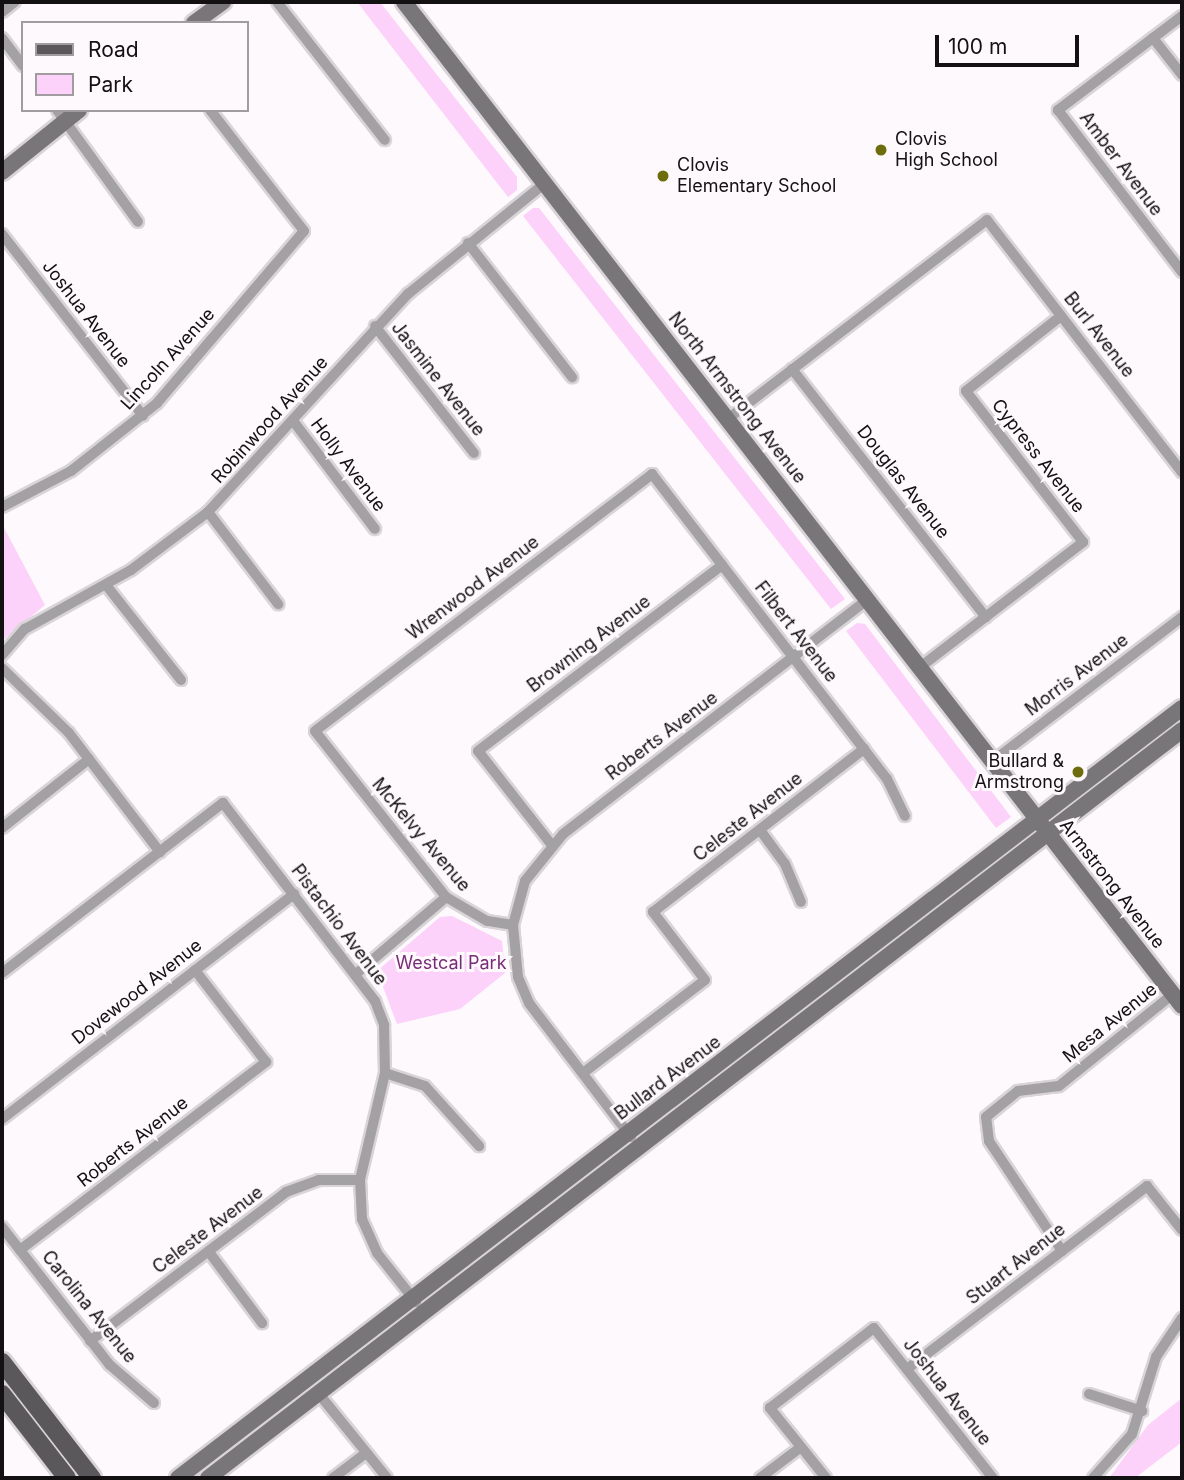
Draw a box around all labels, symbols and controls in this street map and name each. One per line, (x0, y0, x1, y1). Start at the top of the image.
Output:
legend (21, 21, 248, 112)
scale bar (939, 21, 1082, 65)
text: 100 m (948, 34, 1007, 59)
text: Road (88, 37, 139, 62)
text: Park (88, 72, 133, 97)
street label: Amber Avenue (1075, 108, 1167, 220)
place label: Clovis High School (895, 129, 998, 172)
marker: Clovis High School (873, 142, 889, 158)
place label: Clovis Elementary School (677, 155, 836, 198)
marker: Clovis Elementary School (655, 168, 671, 184)
street label: Joshua Avenue (37, 256, 135, 372)
street label: Burl Avenue (1059, 288, 1139, 382)
street label: Lincoln Avenue (117, 304, 219, 414)
street label: North Armstrong Avenue (664, 308, 810, 488)
street label: Jasmine Avenue (387, 317, 489, 441)
street label: Robinwood Avenue (207, 352, 333, 488)
street label: Cypress Avenue (987, 395, 1089, 517)
street label: Holly Avenue (306, 414, 390, 516)
street label: Douglas Avenue (852, 421, 954, 543)
street label: Wrenwood Avenue (403, 531, 543, 645)
street label: Filbert Avenue (750, 577, 842, 687)
street label: Browning Avenue (523, 591, 655, 697)
street label: Morris Avenue (1021, 629, 1133, 721)
street label: Roberts Avenue (602, 687, 722, 785)
place label: Bullard & Armstrong (974, 751, 1064, 794)
marker: Bullard & Armstrong (1070, 764, 1086, 780)
street label: Celeste Avenue (689, 768, 807, 866)
street label: McKelvy Avenue (367, 774, 475, 896)
street label: Armstrong Avenue (1055, 815, 1169, 953)
street label: Pistachio Avenue (286, 860, 392, 990)
street label: Dovewood Avenue (68, 935, 206, 1049)
park label: Westcal Park (395, 952, 507, 974)
street label: Mesa Avenue (1059, 979, 1161, 1067)
street label: Bullard Avenue (611, 1031, 725, 1125)
street label: Roberts Avenue (73, 1092, 193, 1192)
street label: Celeste Avenue (149, 1182, 267, 1278)
street label: Stuart Avenue (962, 1219, 1070, 1309)
street label: Carolina Avenue (37, 1246, 141, 1368)
street label: Joshua Avenue (898, 1334, 996, 1450)

